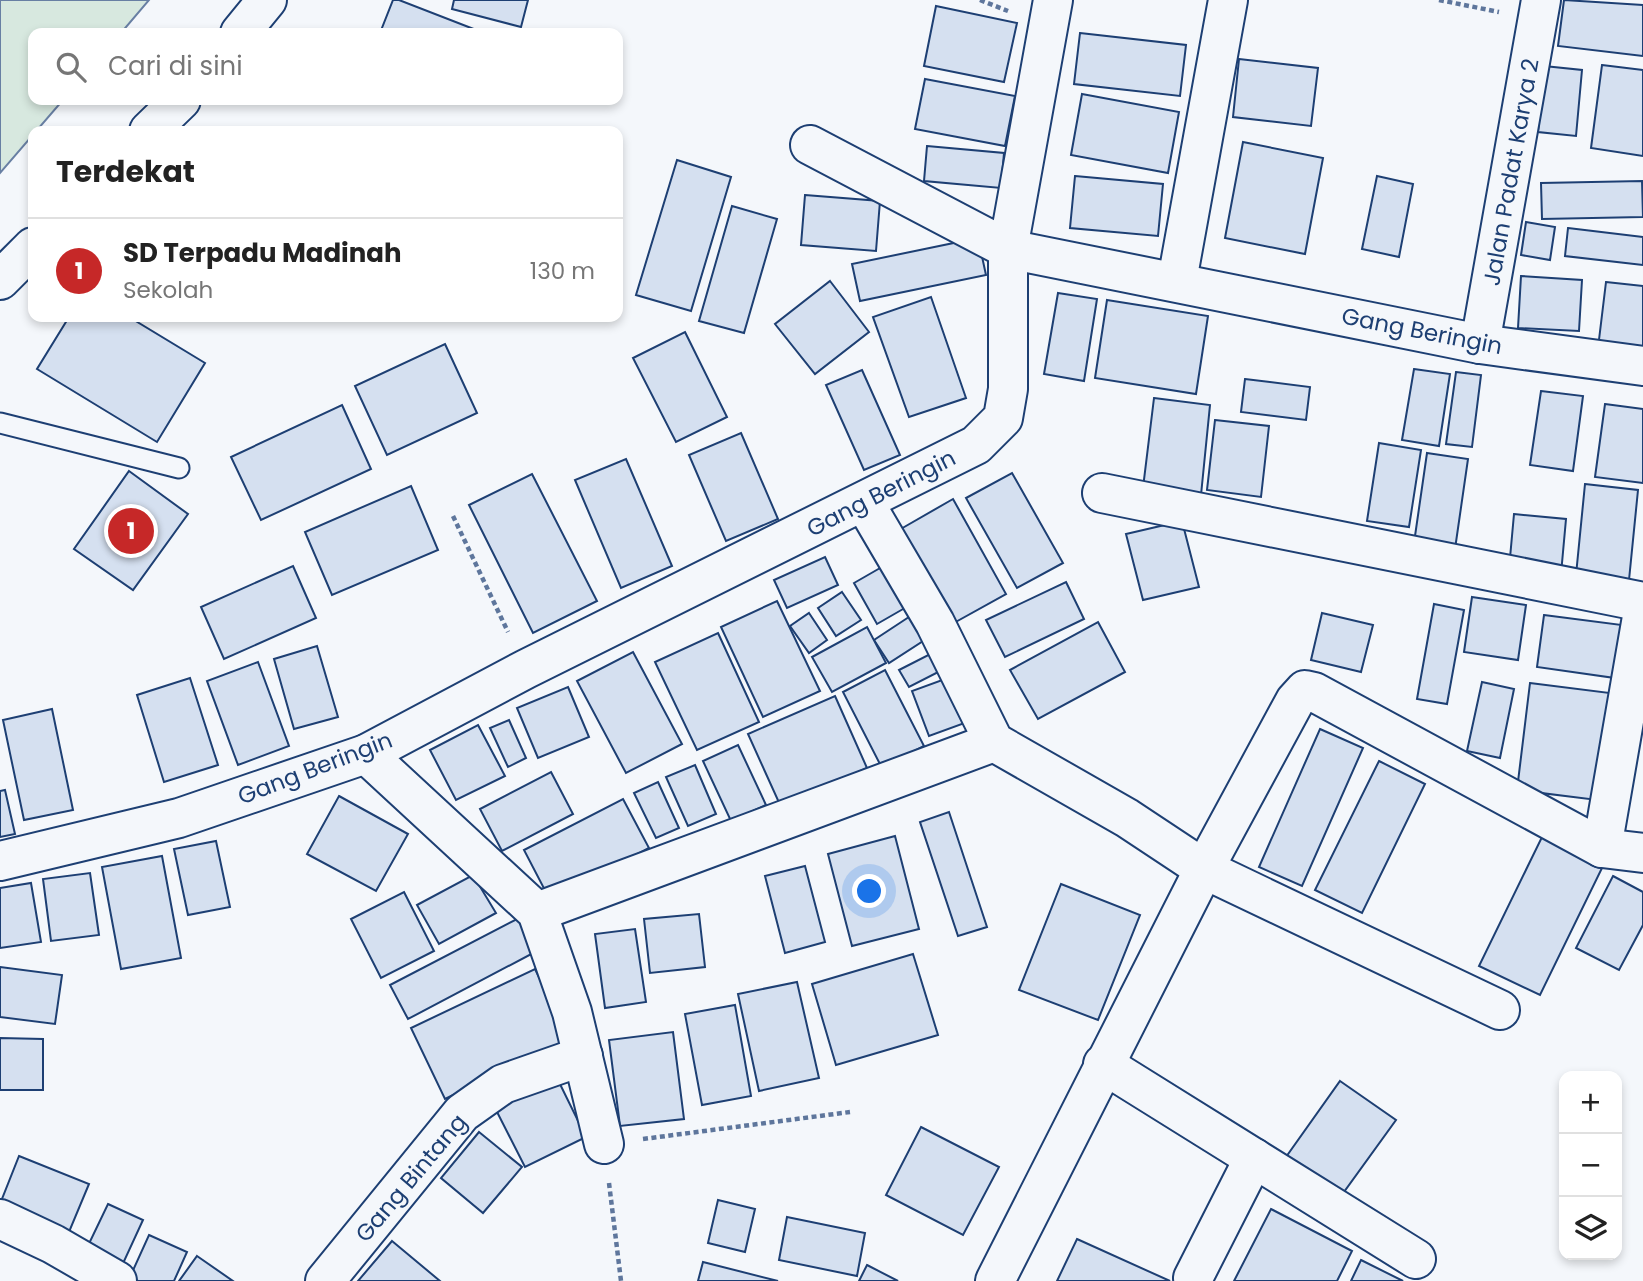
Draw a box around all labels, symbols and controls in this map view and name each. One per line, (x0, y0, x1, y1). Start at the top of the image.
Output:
search box (28, 28, 623, 105)
icon: search (52, 48, 90, 86)
text: Cari di sini (108, 48, 243, 84)
street label: Jalan Padat Karya 2 (1475, 56, 1547, 288)
text: Terdekat (56, 150, 195, 193)
text: SD Terpadu Madinah (123, 235, 401, 271)
text: 1 (75, 255, 83, 287)
text: 130 m (530, 255, 595, 287)
text: Sekolah (123, 274, 213, 306)
street label: Gang Beringin (1339, 300, 1505, 362)
street label: Gang Beringin (801, 442, 961, 544)
pin: 1 (108, 505, 154, 557)
street label: Gang Beringin (233, 724, 397, 812)
your location (852, 874, 886, 908)
map controls (1559, 1071, 1622, 1260)
button: + (1559, 1071, 1622, 1134)
street label: Gang Bintang (348, 1107, 474, 1249)
button: − (1559, 1134, 1622, 1197)
button: layers (1559, 1197, 1622, 1260)

